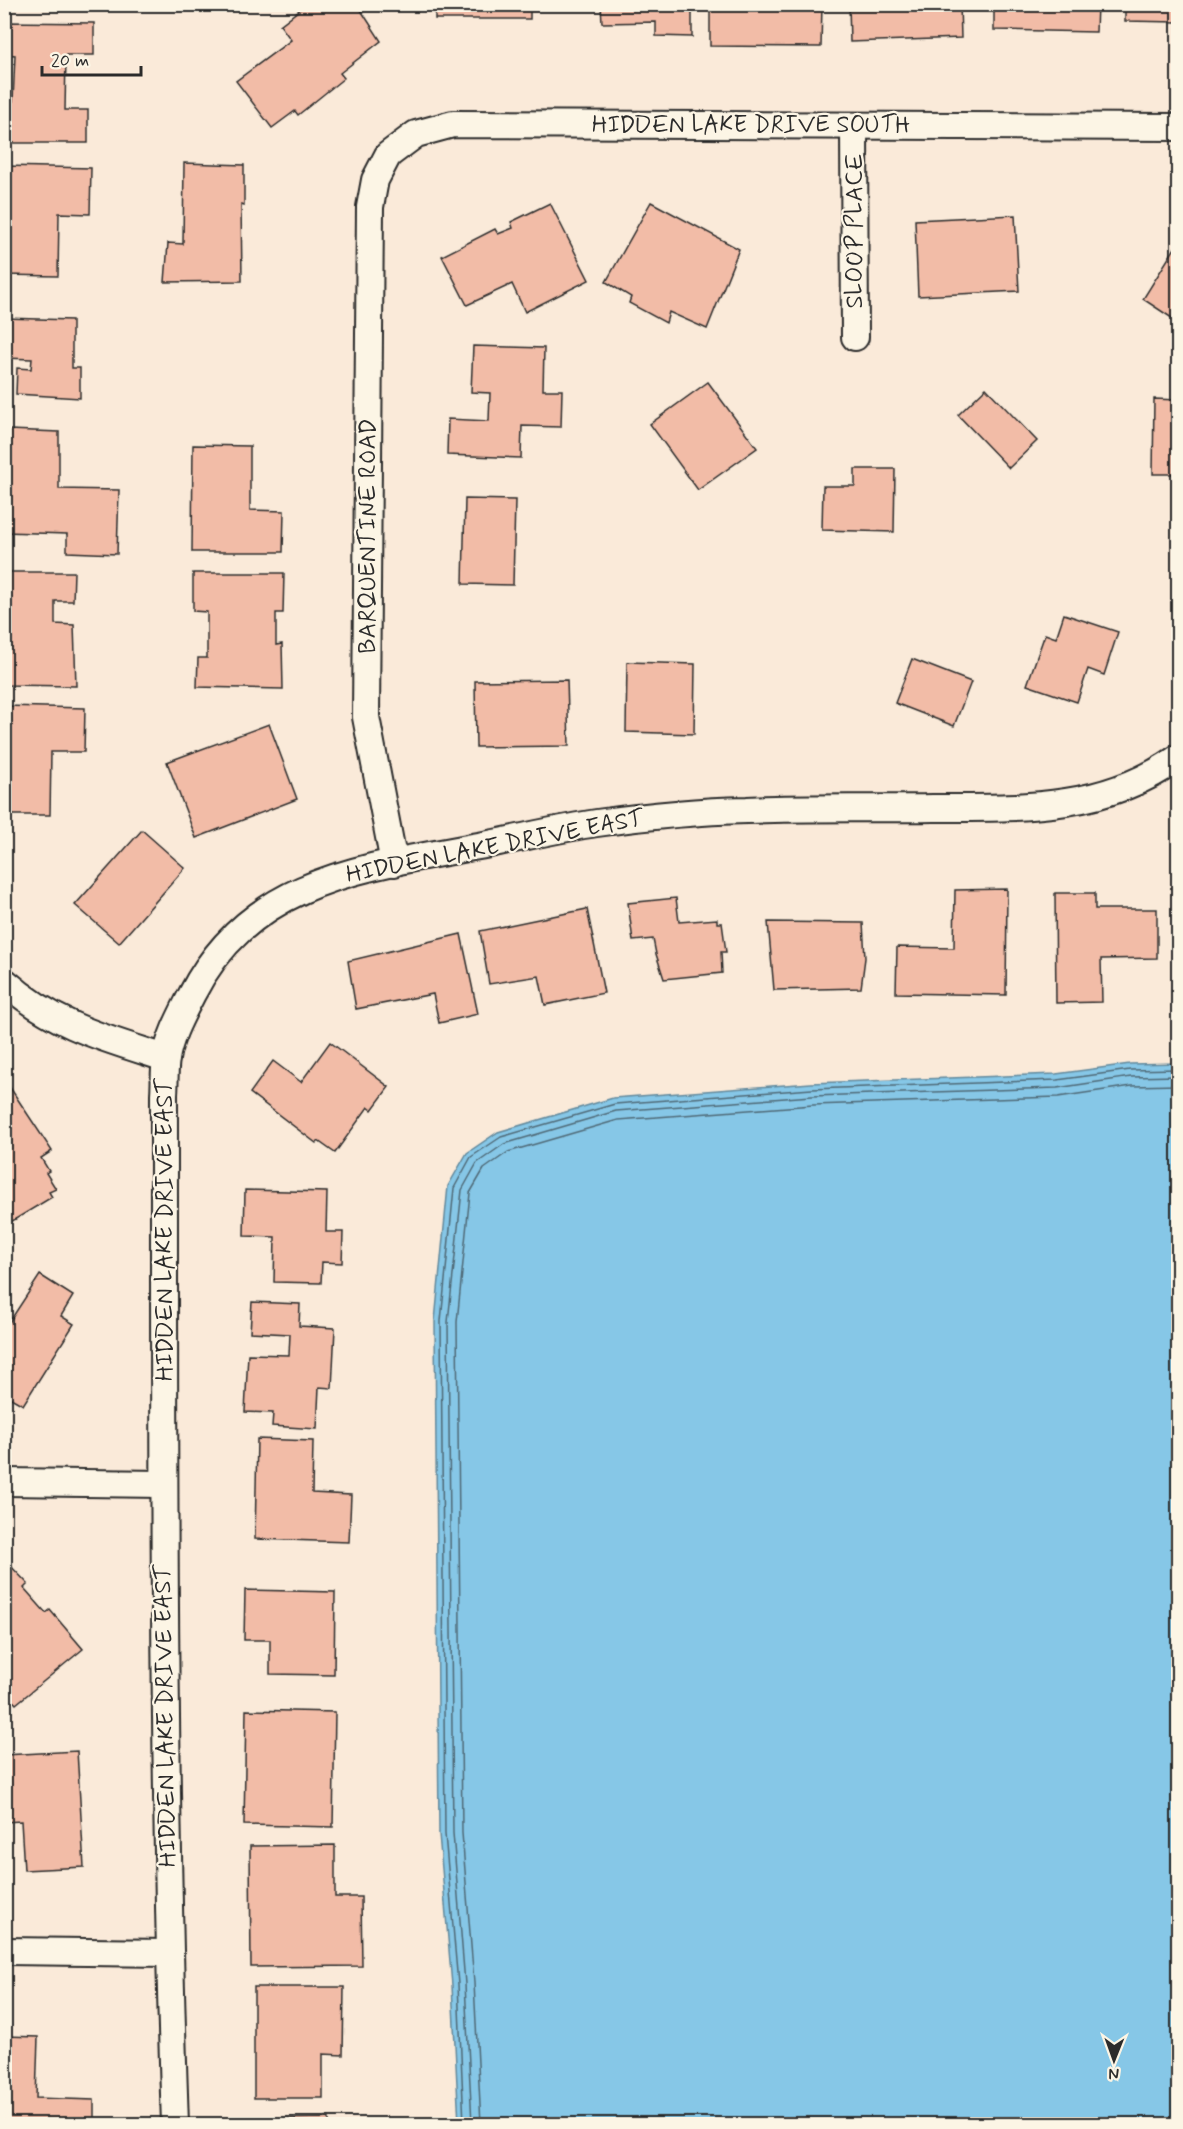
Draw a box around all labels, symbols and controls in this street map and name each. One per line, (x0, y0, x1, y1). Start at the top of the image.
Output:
scale bar (42, 39, 141, 77)
text: 20 m (51, 49, 89, 73)
street label: HIDDEN LAKE DRIVE SOUTH (592, 110, 911, 141)
street label: SLOOP PLACE (840, 154, 871, 308)
street label: BARQUENTINE ROAD (353, 418, 384, 654)
street label: HIDDEN LAKE DRIVE EAST (344, 803, 647, 891)
street label: HIDDEN LAKE DRIVE EAST (150, 1078, 181, 1381)
street label: HIDDEN LAKE DRIVE EAST (148, 1564, 184, 1868)
north arrow (1084, 2030, 1144, 2090)
text: N (1108, 2063, 1119, 2084)

